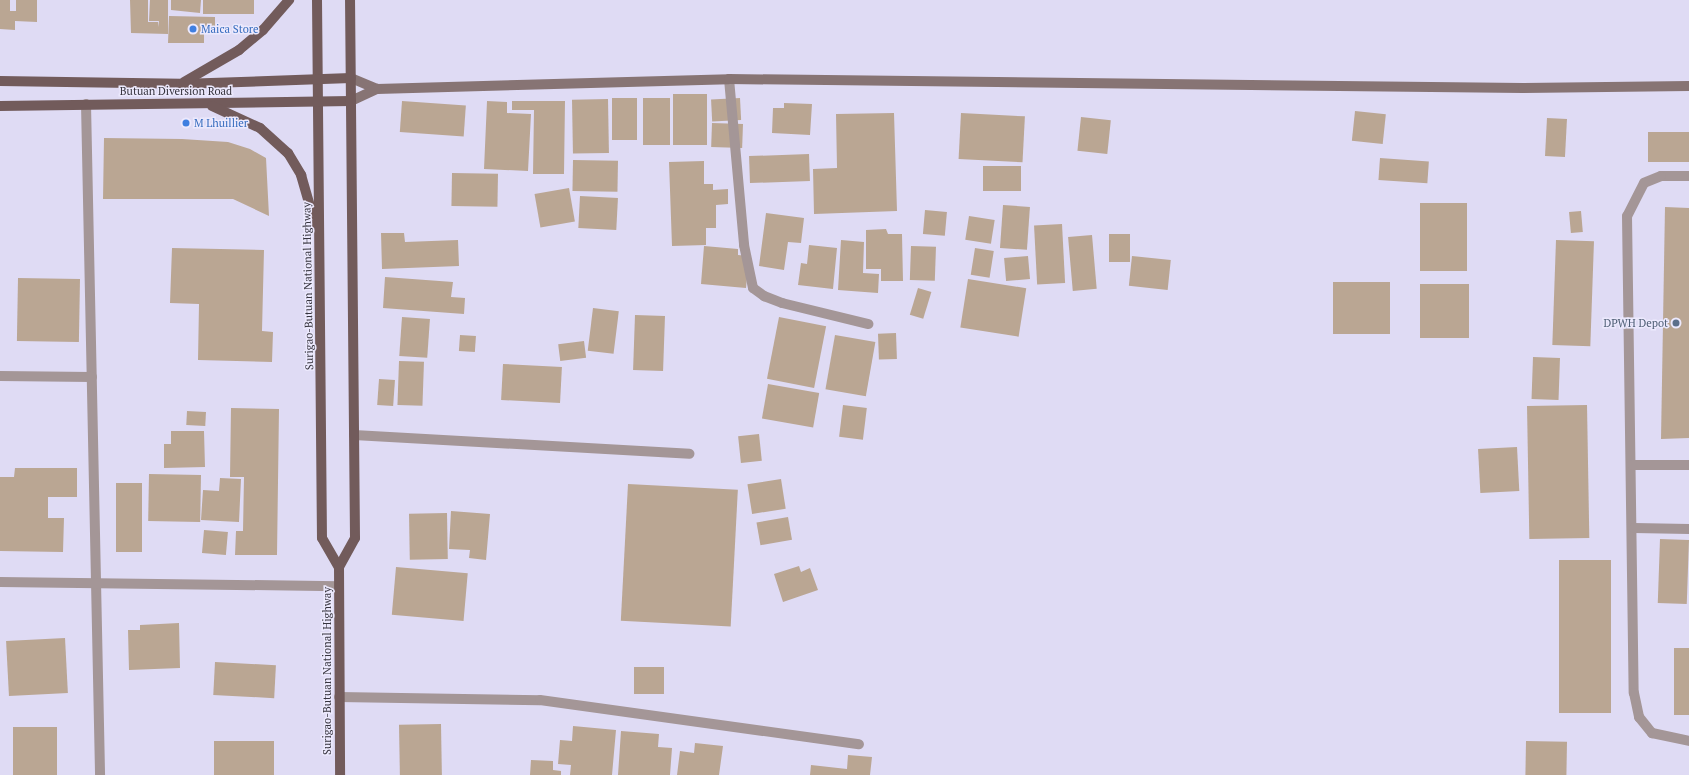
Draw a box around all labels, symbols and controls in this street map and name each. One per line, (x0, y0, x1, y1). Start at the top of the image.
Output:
place label: Maica Store (201, 22, 259, 36)
marker: Maica Store (188, 24, 198, 34)
street label: Butuan Diversion Road (120, 84, 232, 98)
place label: M Lhuillier (194, 116, 248, 130)
marker: M Lhuillier (181, 118, 191, 128)
street label: Surigao-Butuan National Highway (300, 202, 316, 370)
place label: DPWH Depot (1603, 316, 1668, 330)
marker: DPWH Depot (1671, 318, 1681, 328)
street label: Surigao-Butuan National Highway (320, 587, 334, 755)

